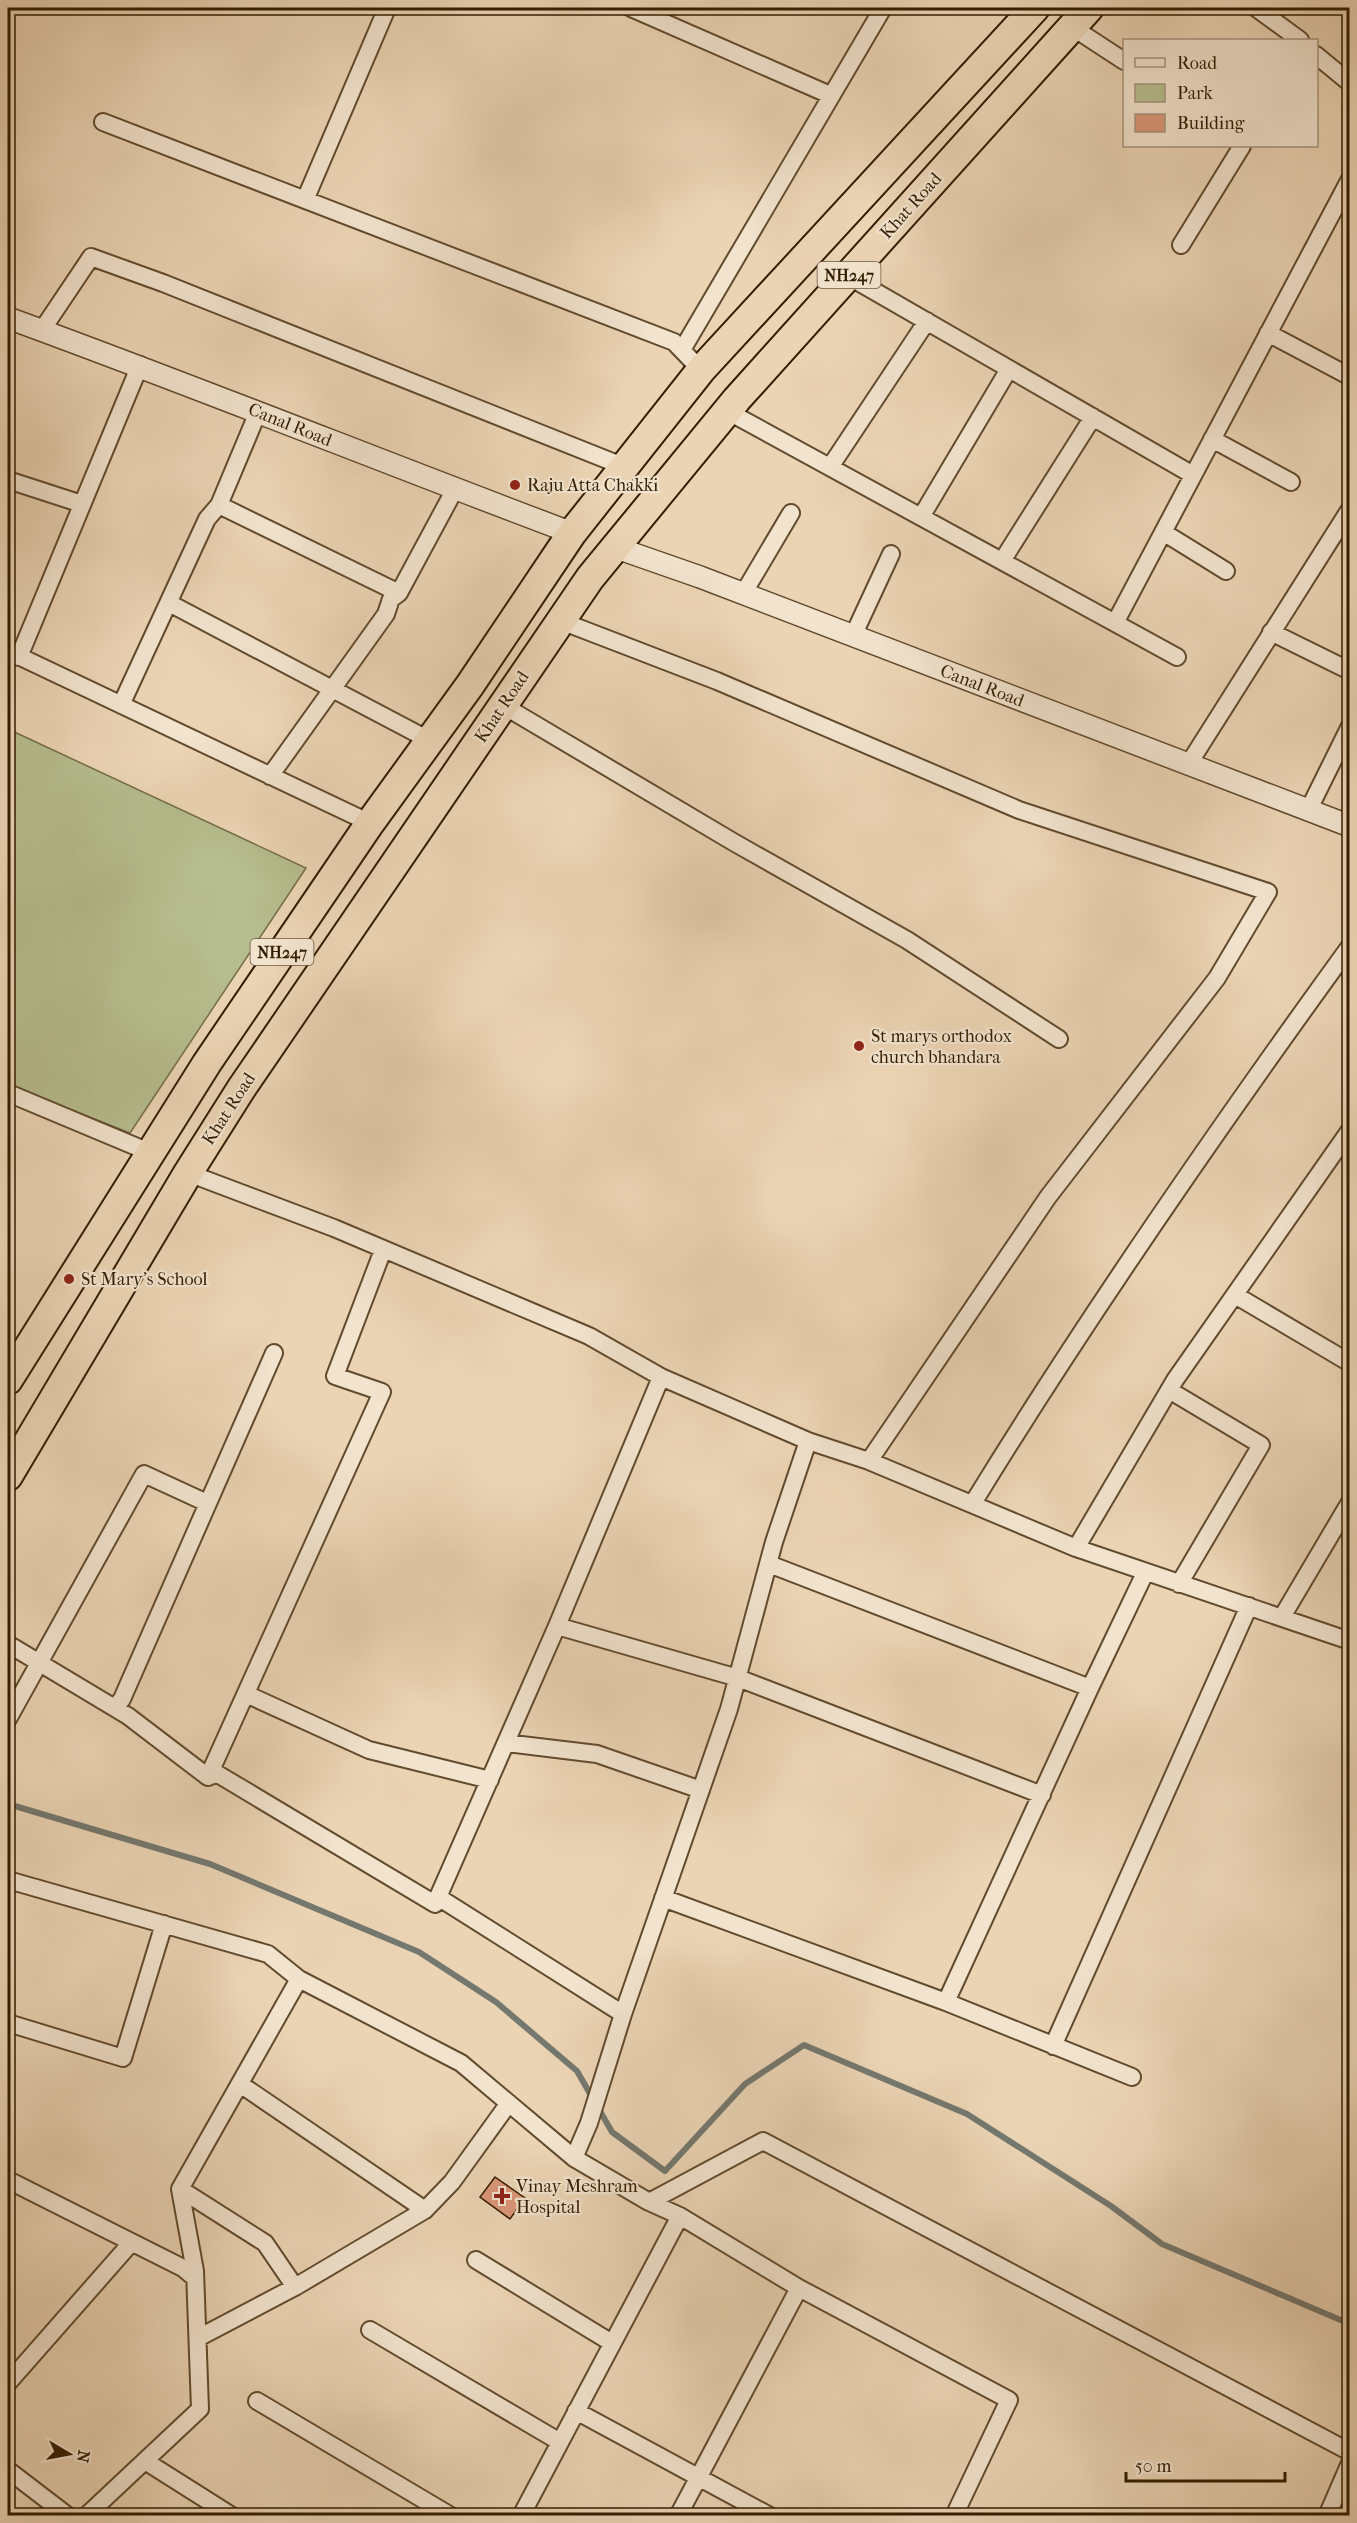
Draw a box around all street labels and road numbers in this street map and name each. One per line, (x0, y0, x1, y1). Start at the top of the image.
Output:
street label: Khat Road (876, 168, 946, 243)
road number: NH247 (818, 262, 880, 288)
street label: Canal Road (245, 399, 335, 451)
street label: Canal Road (937, 660, 1027, 712)
street label: Khat Road (470, 667, 534, 747)
road number: NH247 (250, 939, 314, 965)
street label: Khat Road (198, 1069, 260, 1149)

